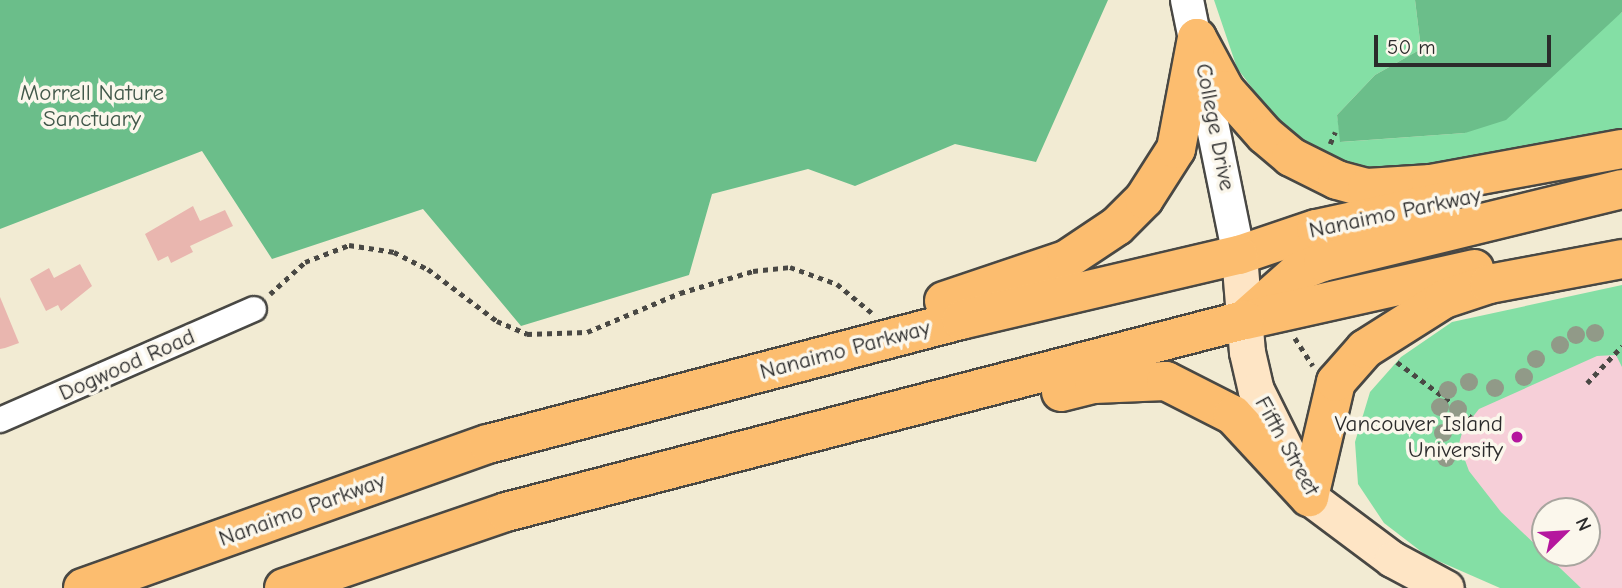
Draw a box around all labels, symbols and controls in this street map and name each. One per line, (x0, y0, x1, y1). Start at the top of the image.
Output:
scale bar (1377, 21, 1554, 65)
text: 50 m (1387, 35, 1436, 59)
street label: College Drive (1189, 61, 1241, 193)
park label: Morrell Nature Sanctuary (20, 79, 164, 133)
street label: Nanaimo Parkway (1306, 181, 1484, 245)
street label: Nanaimo Parkway (757, 314, 933, 386)
street label: Dogwood Road (55, 323, 199, 407)
street label: Fifth Street (1248, 392, 1326, 500)
place label: Vancouver Island University (1335, 410, 1503, 464)
marker: Vancouver Island University (1509, 429, 1525, 445)
street label: Nanaimo Parkway (215, 467, 389, 553)
north arrow (1531, 497, 1601, 567)
text: N (1571, 514, 1596, 534)

